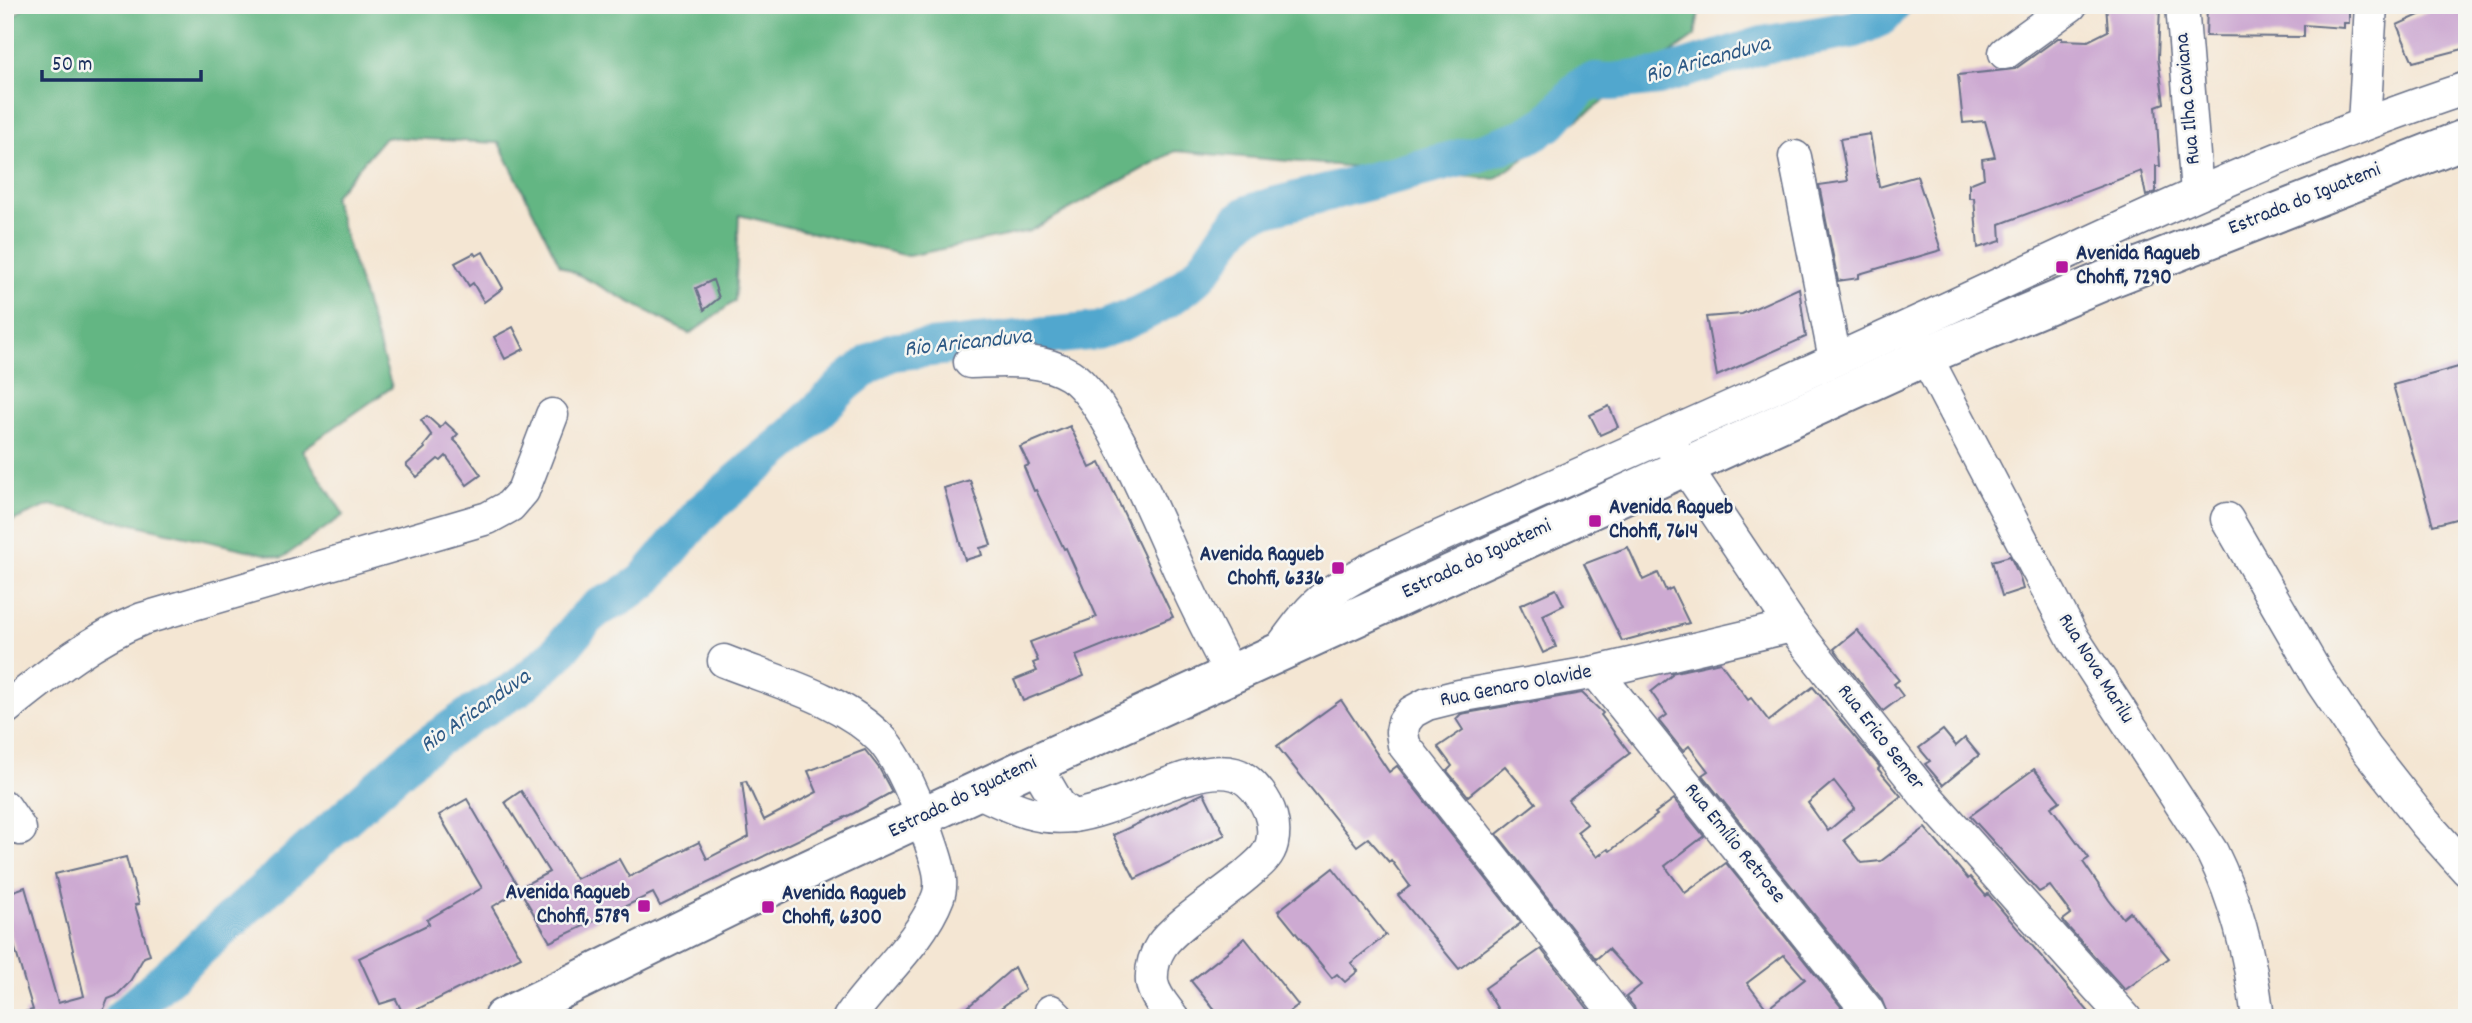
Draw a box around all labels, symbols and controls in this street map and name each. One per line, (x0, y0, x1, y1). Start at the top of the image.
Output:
water label: Rio Aricanduva (1642, 28, 1775, 93)
street label: Rua Ilha Caviana (2168, 31, 2210, 166)
scale bar (42, 38, 201, 82)
text: 50 m (52, 51, 92, 81)
street label: Estrada do Iguatemi (2224, 156, 2386, 244)
place label: Avenida Ragueb Chohfi, 7290 (2076, 240, 2200, 294)
marker: Avenida Ragueb Chohfi, 7290 (2054, 259, 2070, 275)
water label: Rio Aricanduva (903, 321, 1035, 367)
place label: Avenida Ragueb Chohfi, 7614 (1609, 494, 1733, 548)
street label: Estrada do Iguatemi (1397, 512, 1557, 608)
marker: Avenida Ragueb Chohfi, 7614 (1587, 513, 1603, 529)
place label: Avenida Ragueb Chohfi, 6336 (1200, 541, 1324, 595)
marker: Avenida Ragueb Chohfi, 6336 (1330, 560, 1346, 576)
street label: Rua Nova Marilu (2049, 608, 2141, 730)
street label: Rua Genaro Olavide (1438, 658, 1594, 716)
water label: Rio Aricanduva (414, 661, 539, 762)
street label: Rua Erico Semer (1829, 678, 1931, 798)
street label: Estrada do Iguatemi (884, 749, 1043, 847)
street label: Rua Emílio Retrose (1676, 777, 1792, 911)
place label: Avenida Ragueb Chohfi, 5789 (506, 879, 630, 933)
place label: Avenida Ragueb Chohfi, 6300 (782, 880, 906, 934)
marker: Avenida Ragueb Chohfi, 5789 (636, 898, 652, 914)
marker: Avenida Ragueb Chohfi, 6300 (760, 899, 776, 915)

